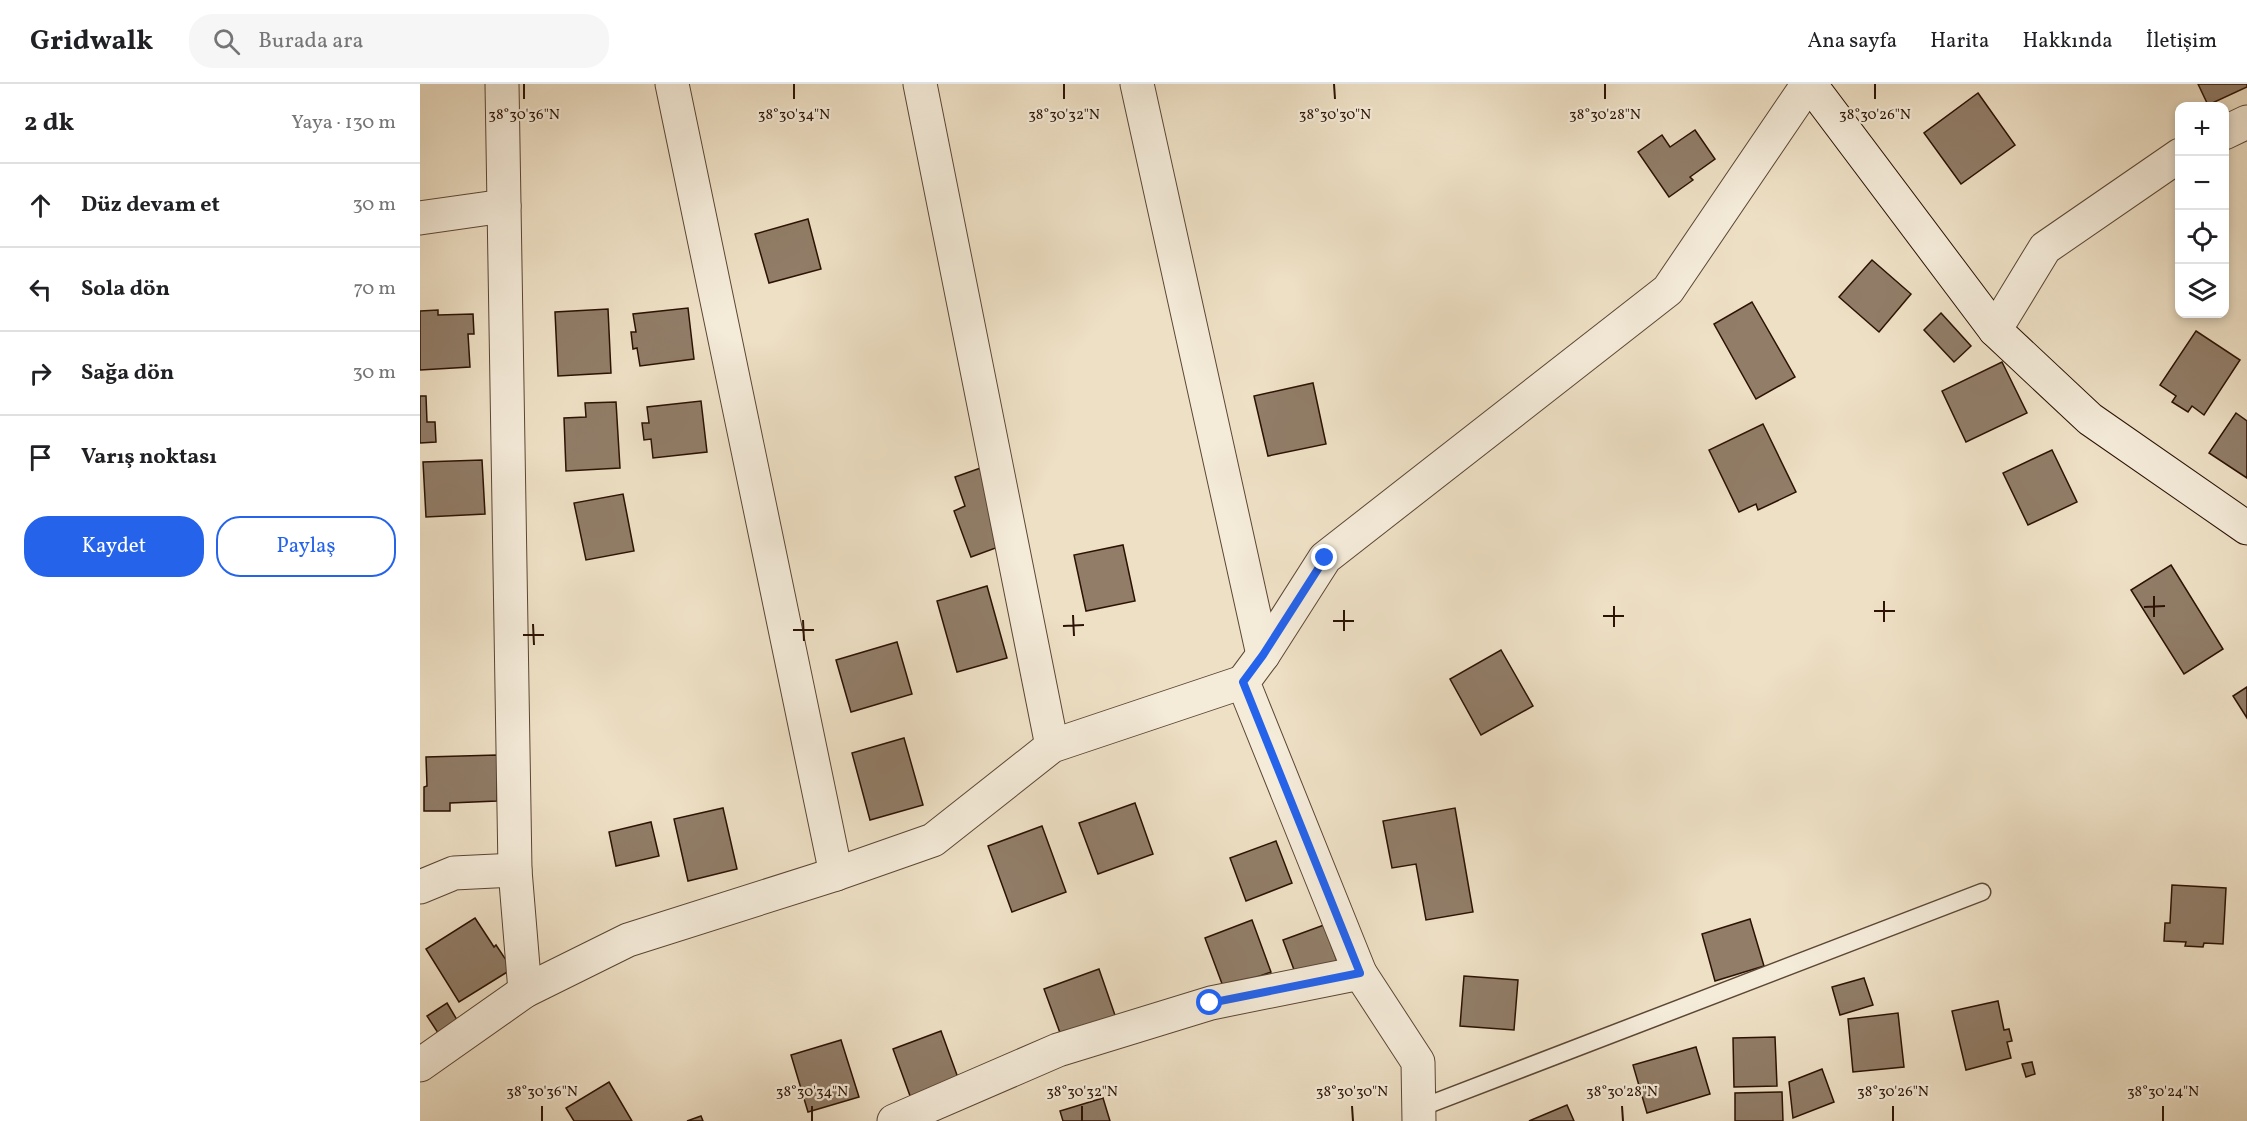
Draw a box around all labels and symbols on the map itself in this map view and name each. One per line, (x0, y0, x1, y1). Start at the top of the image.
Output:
text: 38°30'36"N (488, 105, 560, 126)
text: 38°30'34"N (758, 105, 830, 126)
text: 38°30'32"N (1028, 105, 1100, 126)
text: 38°30'30"N (1299, 105, 1371, 126)
text: 38°30'28"N (1569, 105, 1641, 126)
text: 38°30'26"N (1839, 105, 1911, 126)
route end (1311, 544, 1337, 570)
route start (1196, 989, 1222, 1015)
text: 38°30'36"N (506, 1082, 578, 1103)
text: 38°30'34"N (776, 1082, 848, 1103)
text: 38°30'32"N (1046, 1082, 1118, 1103)
text: 38°30'30"N (1316, 1082, 1388, 1103)
text: 38°30'28"N (1586, 1082, 1658, 1103)
text: 38°30'26"N (1857, 1082, 1929, 1103)
text: 38°30'24"N (2127, 1082, 2199, 1103)

